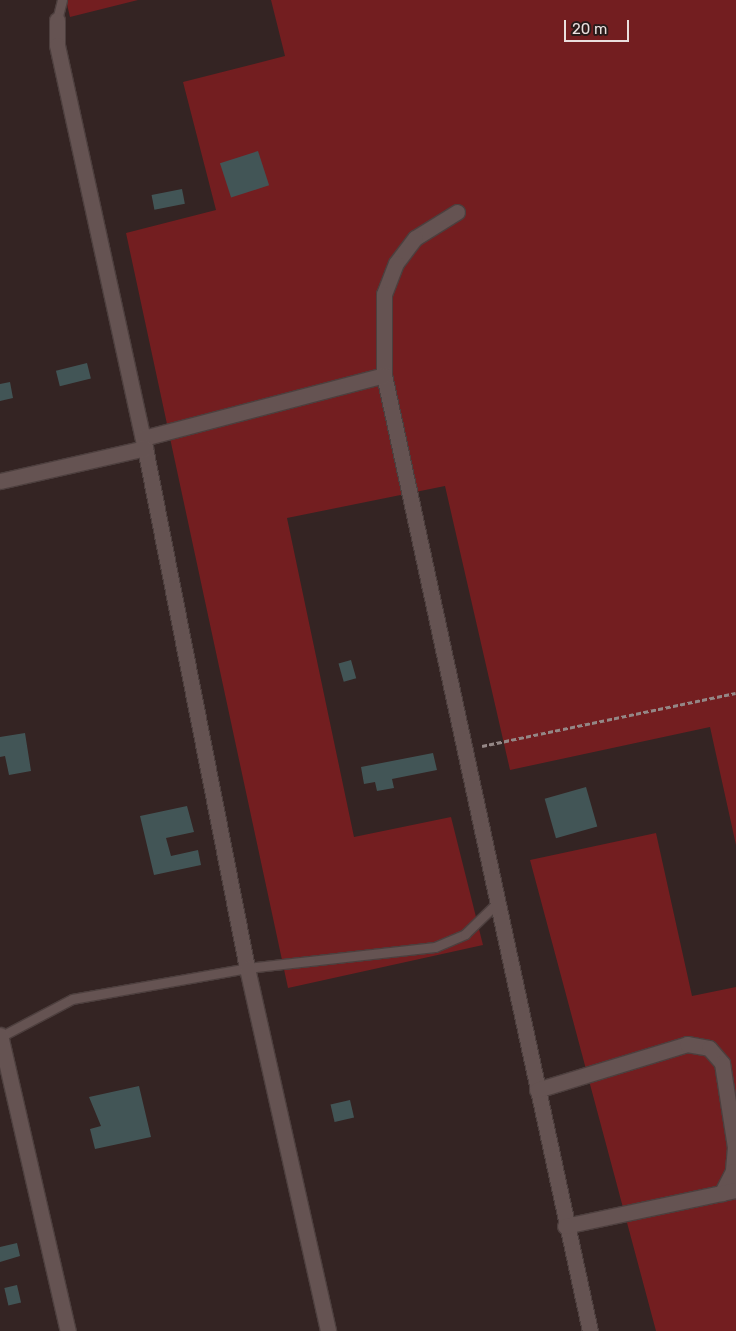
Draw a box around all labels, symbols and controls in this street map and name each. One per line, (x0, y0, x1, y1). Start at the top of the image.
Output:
scale bar (566, 10, 631, 42)
text: 20 m (572, 20, 607, 38)

